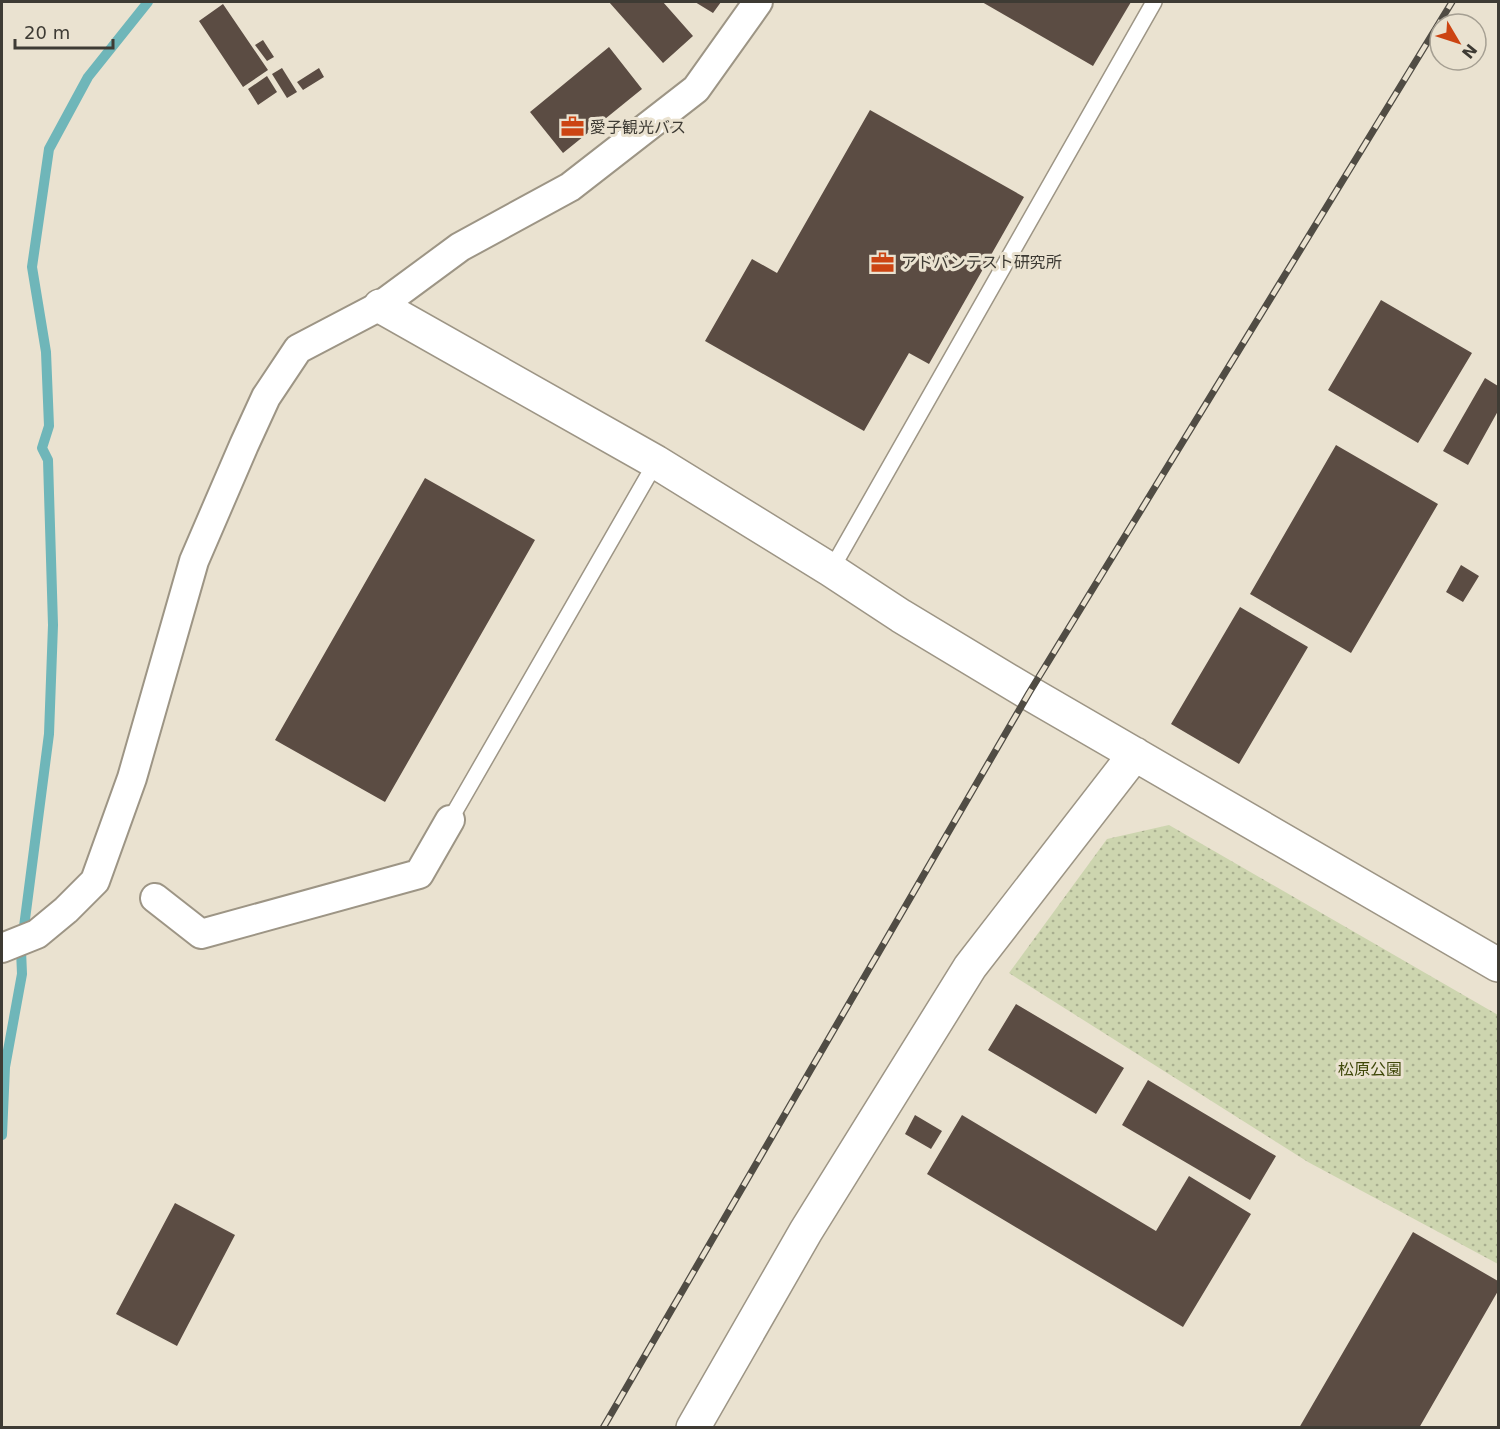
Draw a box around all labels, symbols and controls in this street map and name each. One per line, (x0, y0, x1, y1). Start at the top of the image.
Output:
scale bar (15, 12, 112, 50)
north arrow (1428, 12, 1488, 72)
text: 20 m (24, 22, 70, 43)
text: N (1458, 40, 1481, 62)
office icon: 愛子観光バス (559, 114, 585, 140)
place label: 愛子観光バス (590, 118, 686, 137)
office icon: アドバンテスト研究所 (870, 249, 896, 275)
place label: アドバンテスト研究所 (901, 253, 1062, 272)
park label: 松原公園 (1338, 1060, 1402, 1079)

